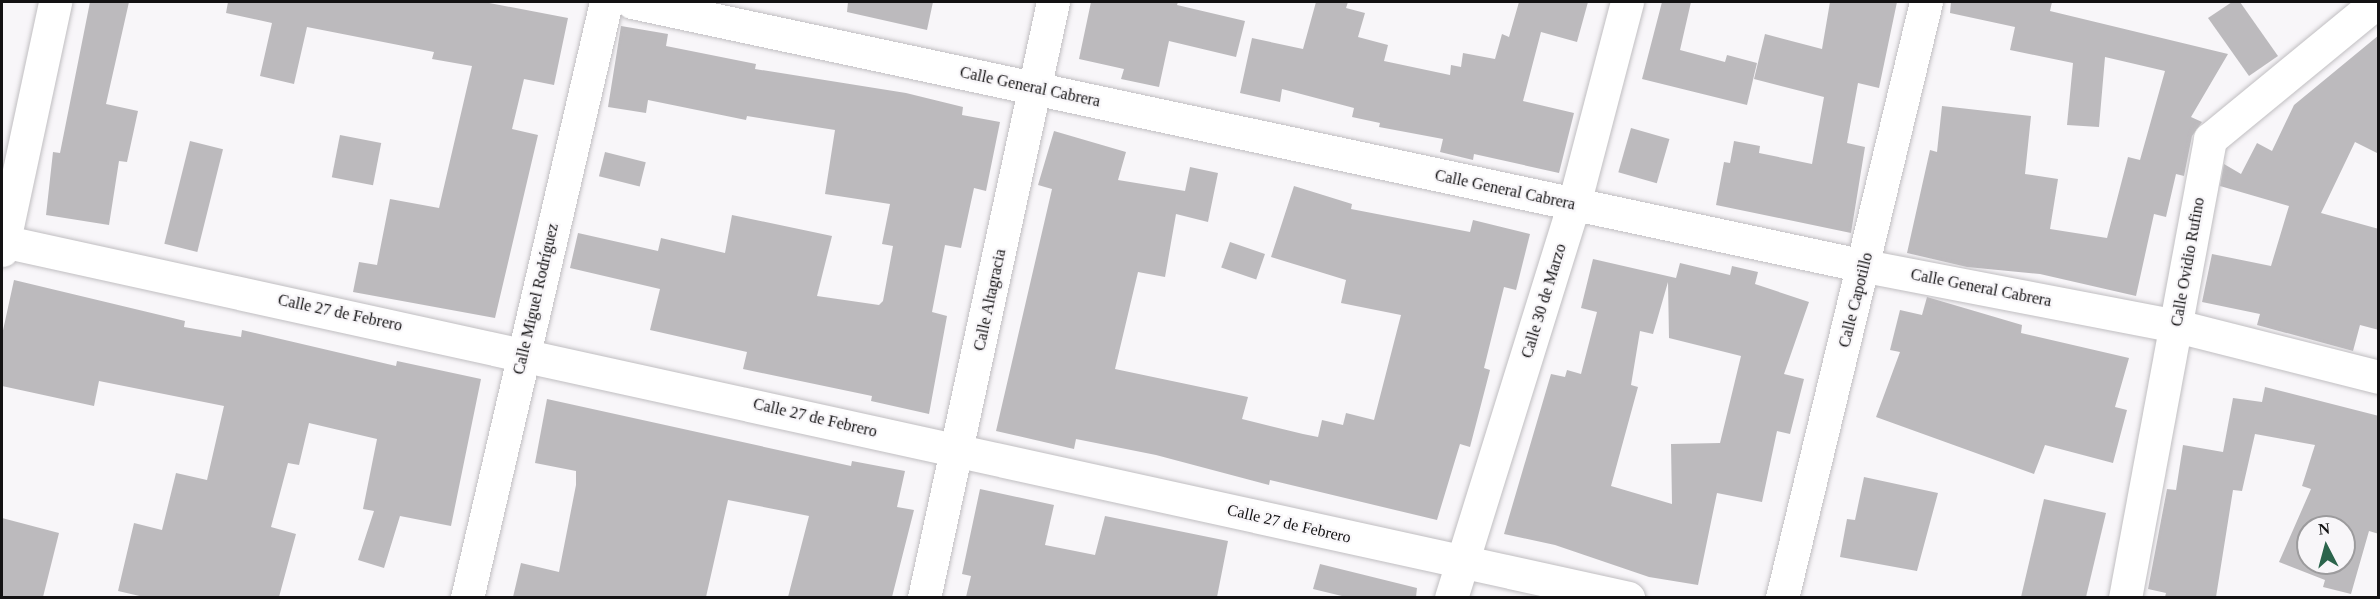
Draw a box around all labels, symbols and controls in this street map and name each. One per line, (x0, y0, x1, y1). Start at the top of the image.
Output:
street label: Calle General Cabrera (958, 63, 1102, 111)
street label: Calle General Cabrera (1433, 166, 1577, 214)
street label: Calle Ovidio Rufino (2167, 196, 2209, 328)
street label: Calle Miguel Rodríguez (509, 222, 563, 376)
street label: Calle 30 de Marzo (1517, 241, 1571, 361)
street label: Calle Altagracia (970, 247, 1010, 353)
street label: Calle Capotillo (1835, 250, 1877, 350)
street label: Calle General Cabrera (1909, 265, 2053, 311)
street label: Calle 27 de Febrero (276, 290, 404, 336)
street label: Calle 27 de Febrero (751, 394, 879, 442)
street label: Calle 27 de Febrero (1225, 500, 1353, 548)
north arrow (2296, 515, 2356, 575)
text: N (2318, 520, 2331, 538)

